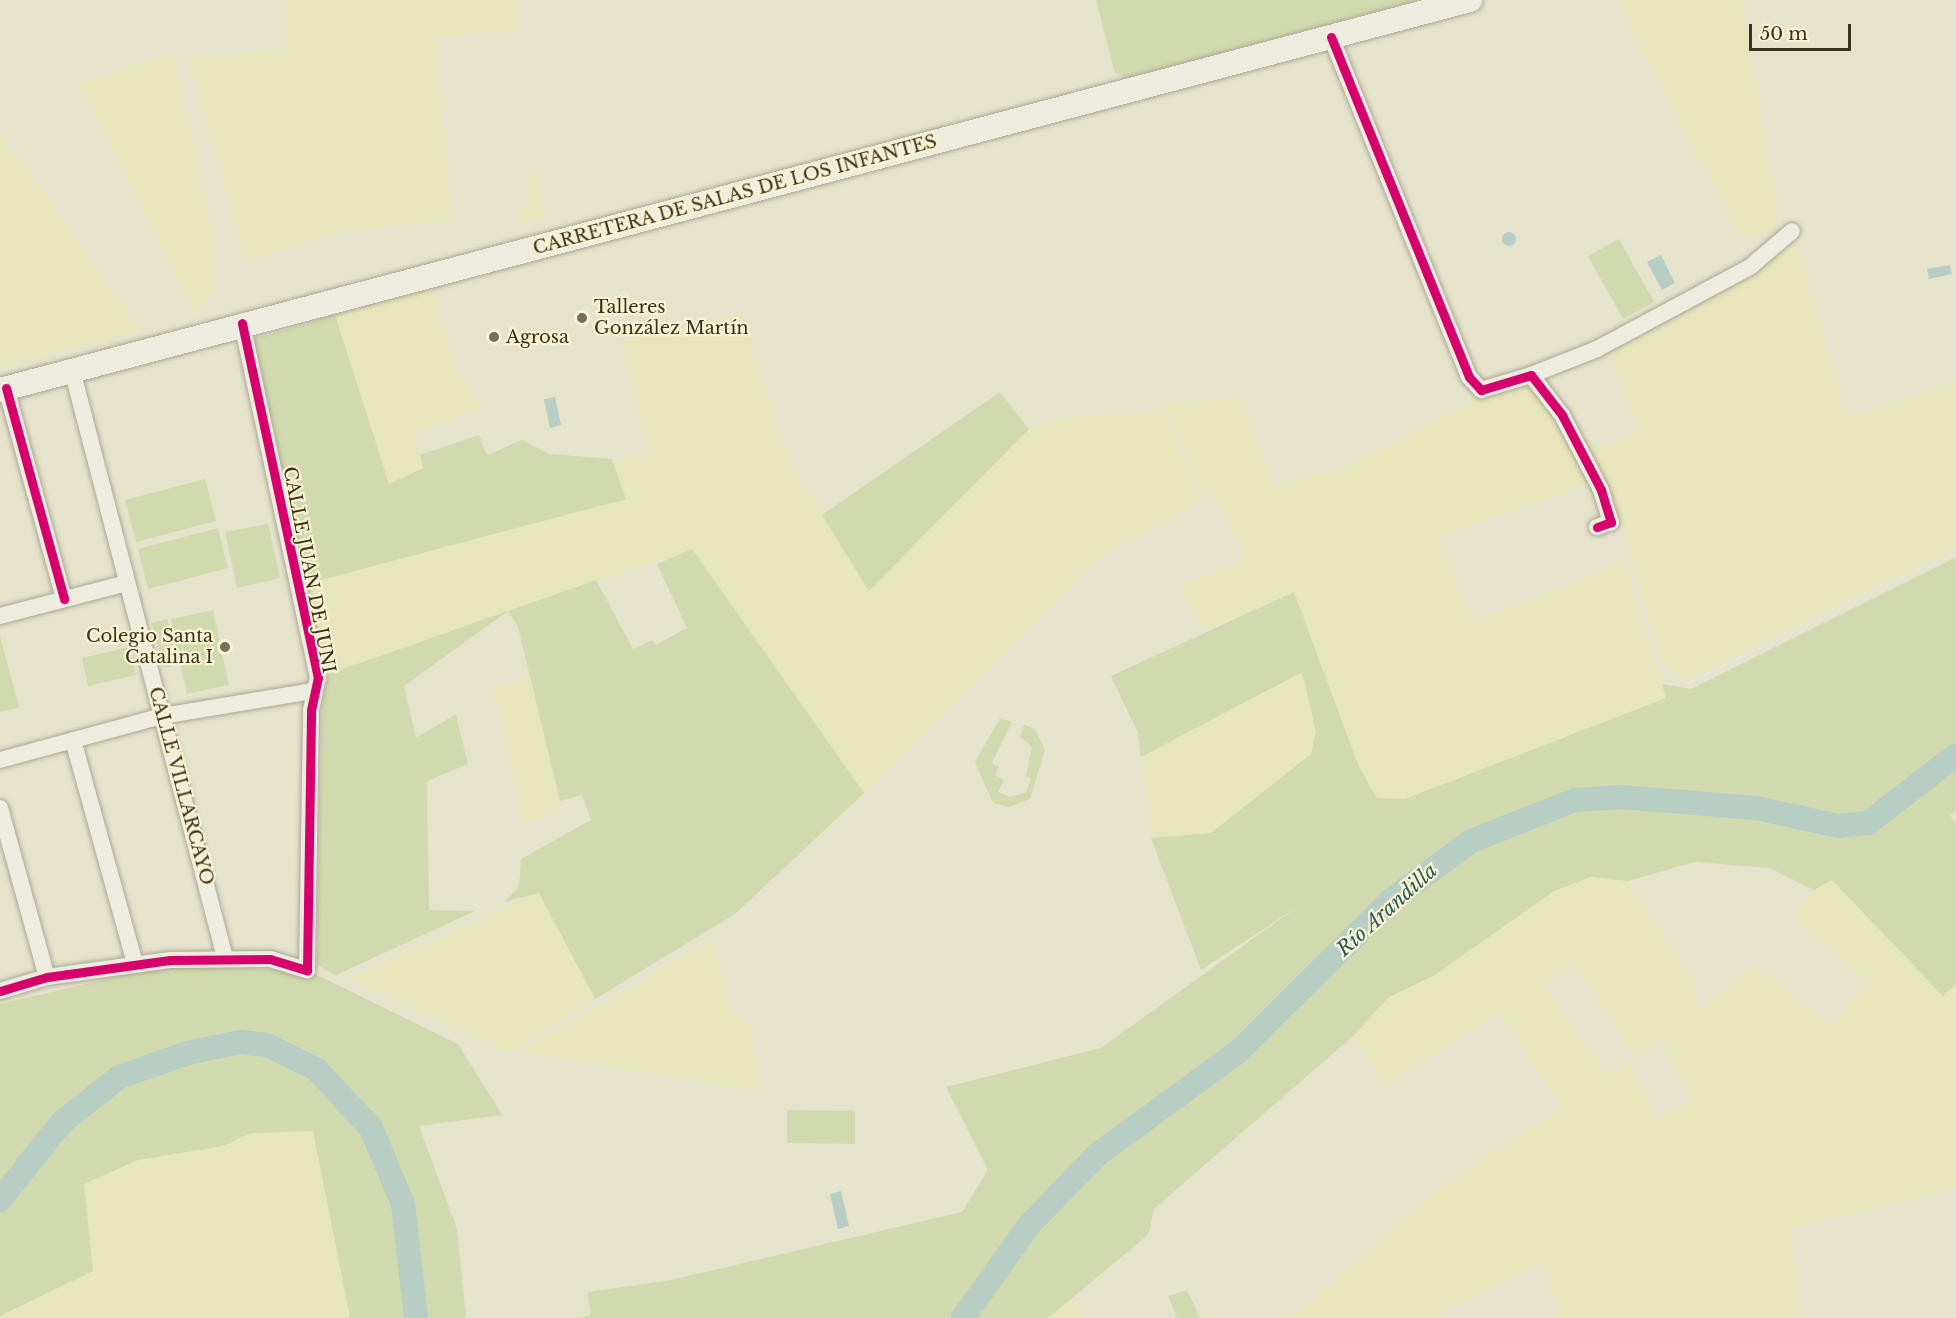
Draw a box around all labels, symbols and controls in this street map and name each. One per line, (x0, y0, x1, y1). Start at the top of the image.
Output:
scale bar (1752, 12, 1854, 50)
text: 50 m (1760, 23, 1808, 45)
street label: CARRETERA DE SALAS DE LOS INFANTES (530, 130, 940, 260)
place label: Talleres González Martín (594, 297, 749, 340)
marker: Talleres González Martín (575, 311, 589, 325)
place label: Agrosa (506, 326, 569, 348)
marker: Agrosa (487, 330, 501, 344)
street label: CALLE JUAN DE JUNI (278, 465, 340, 675)
place label: Colegio Santa Catalina I (86, 626, 213, 668)
marker: Colegio Santa Catalina I (218, 640, 232, 654)
street label: CALLE VILLARCAYO (144, 684, 218, 888)
water label: Río Arandilla (1331, 858, 1443, 962)

